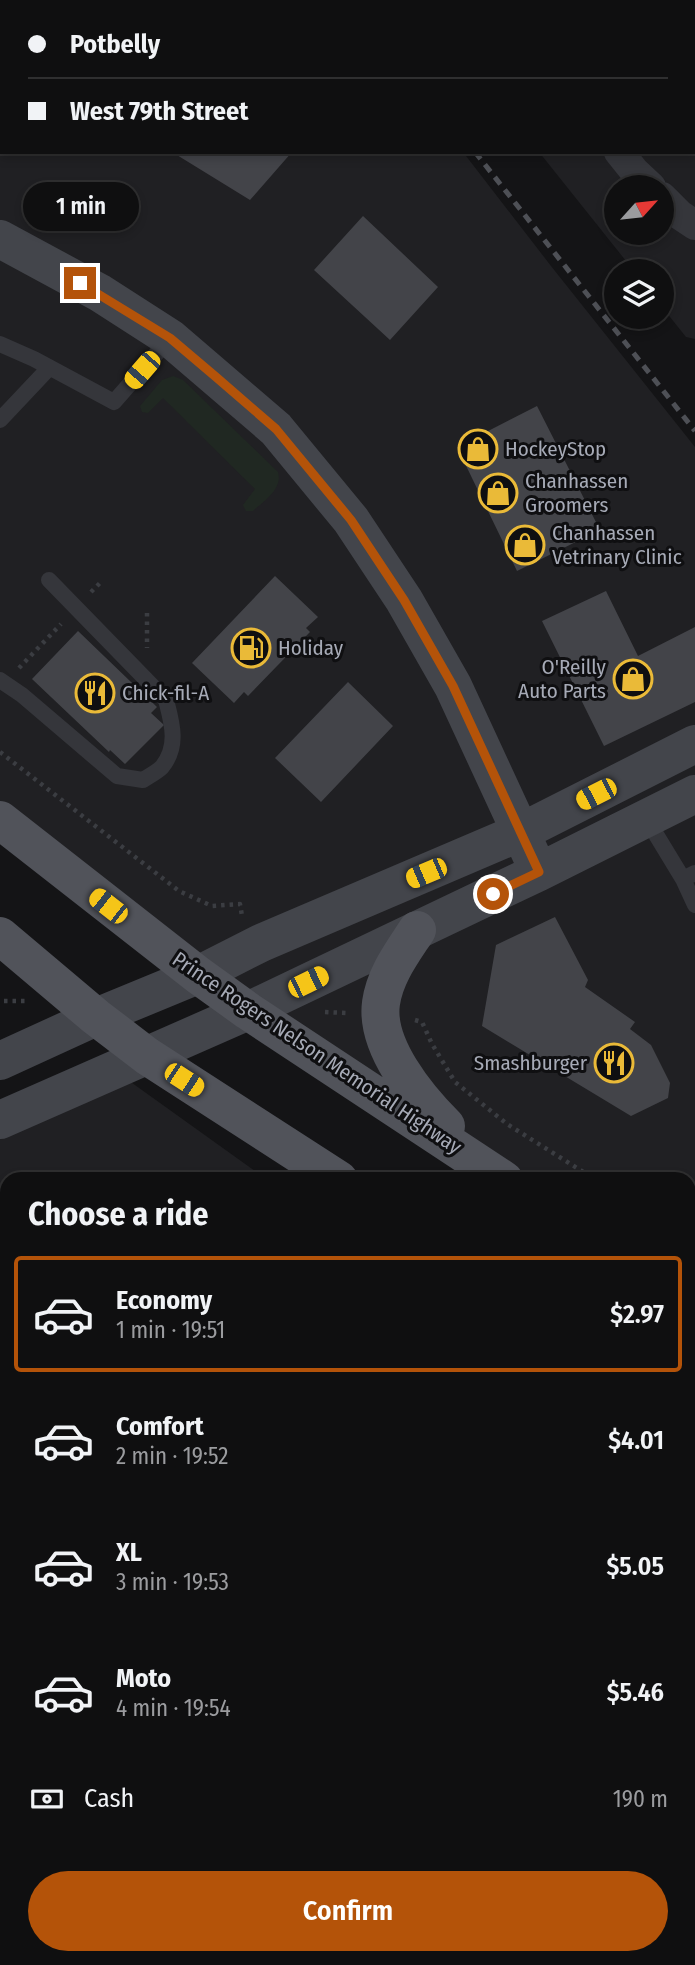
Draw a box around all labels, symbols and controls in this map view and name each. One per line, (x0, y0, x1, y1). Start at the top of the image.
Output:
text: Potbelly (70, 29, 160, 60)
text: West 79th Street (70, 96, 248, 127)
north arrow (604, 175, 674, 245)
map controls (604, 175, 674, 329)
callout: 1 min (22, 182, 138, 230)
text: 1 min (56, 192, 106, 220)
button: layers (604, 259, 674, 329)
route end (64, 267, 96, 299)
car (121, 347, 164, 393)
shop icon: HockeyStop (457, 428, 499, 470)
place label: HockeyStop (505, 436, 606, 462)
place label: Chanhassen Groomers (525, 468, 628, 518)
shop icon: Chanhassen Groomers (477, 472, 519, 514)
place label: Chanhassen Vetrinary Clinic (552, 520, 682, 570)
shop icon: Chanhassen Vetrinary Clinic (504, 524, 546, 566)
fuel station icon: Holiday (230, 627, 272, 669)
place label: Holiday (278, 635, 344, 661)
place label: O'Reilly Auto Parts (518, 654, 607, 704)
shop icon: O'Reilly Auto Parts (612, 658, 654, 700)
restaurant icon: Chick-fil-A (74, 672, 116, 714)
place label: Chick-fil-A (122, 680, 209, 706)
car (573, 775, 620, 813)
car (403, 855, 450, 891)
route start (477, 878, 509, 910)
car (85, 885, 132, 927)
street label: Prince Rogers Nelson Memorial Highway (167, 946, 467, 1160)
car (285, 963, 332, 1001)
restaurant icon: Smashburger (593, 1042, 635, 1084)
place label: Smashburger (474, 1050, 588, 1076)
car (161, 1060, 208, 1100)
text: Choose a ride (28, 1195, 209, 1233)
icon: car (32, 1283, 95, 1346)
text: Economy (116, 1285, 212, 1316)
text: $2.97 (610, 1299, 664, 1330)
text: 1 min · 19:51 (116, 1316, 225, 1344)
icon: car (32, 1409, 95, 1472)
text: Comfort (116, 1411, 204, 1442)
text: $4.01 (608, 1425, 664, 1456)
text: 2 min · 19:52 (116, 1442, 228, 1470)
icon: car (32, 1535, 95, 1598)
text: XL (116, 1537, 142, 1568)
text: $5.05 (606, 1551, 664, 1582)
text: 3 min · 19:53 (116, 1568, 229, 1596)
icon: car (32, 1661, 95, 1724)
text: Moto (116, 1663, 171, 1694)
text: $5.46 (607, 1677, 664, 1708)
text: 4 min · 19:54 (116, 1694, 231, 1722)
icon: cash (28, 1780, 66, 1818)
text: Cash (84, 1783, 134, 1814)
text: 190 m (613, 1785, 668, 1813)
button: Confirm (28, 1871, 668, 1951)

